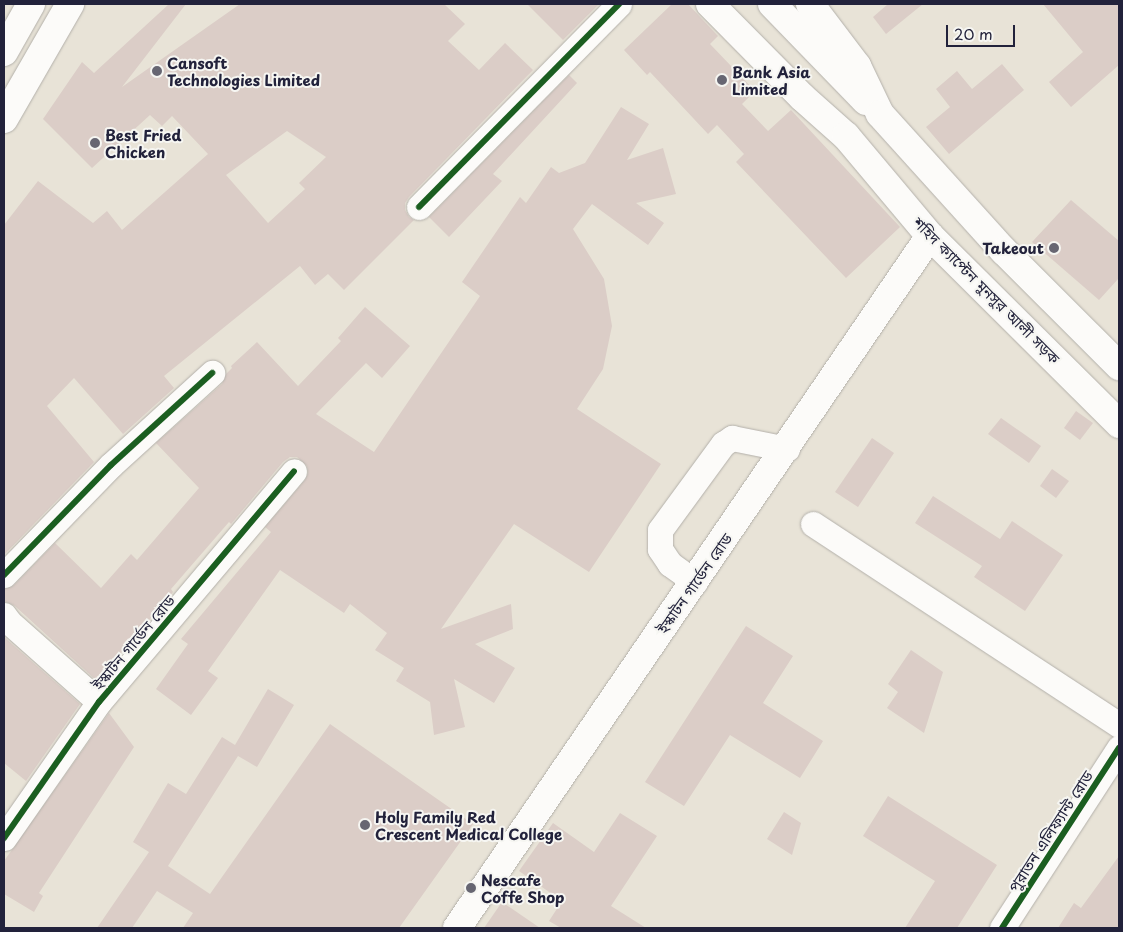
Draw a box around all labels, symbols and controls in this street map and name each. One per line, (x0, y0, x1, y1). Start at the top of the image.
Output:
scale bar (948, 15, 1017, 47)
text: 20 m (954, 22, 993, 45)
place label: Cansoft Technologies Limited (167, 53, 320, 88)
place label: Bank Asia Limited (732, 62, 811, 97)
marker: Cansoft Technologies Limited (151, 65, 163, 77)
marker: Bank Asia Limited (716, 74, 728, 86)
place label: Best Fried Chicken (105, 125, 182, 160)
marker: Best Fried Chicken (89, 137, 101, 149)
street label: শহিদ ক্যাপ্টেন মুনসুর আলী সড়ক (910, 213, 1064, 367)
place label: Takeout (982, 239, 1044, 257)
marker: Takeout (1048, 242, 1060, 254)
street label: ইস্কাটন গার্ডেন রোড (653, 530, 735, 636)
street label: ইস্কাটন গার্ডেন রোড (88, 591, 178, 693)
street label: পুরাতন এলিফ্যান্ট রোড (1004, 767, 1096, 895)
place label: Holy Family Red Crescent Medical College (375, 807, 563, 842)
marker: Holy Family Red Crescent Medical College (359, 819, 371, 831)
place label: Nescafe Coffe Shop (481, 870, 565, 905)
marker: Nescafe Coffe Shop (465, 882, 477, 894)

